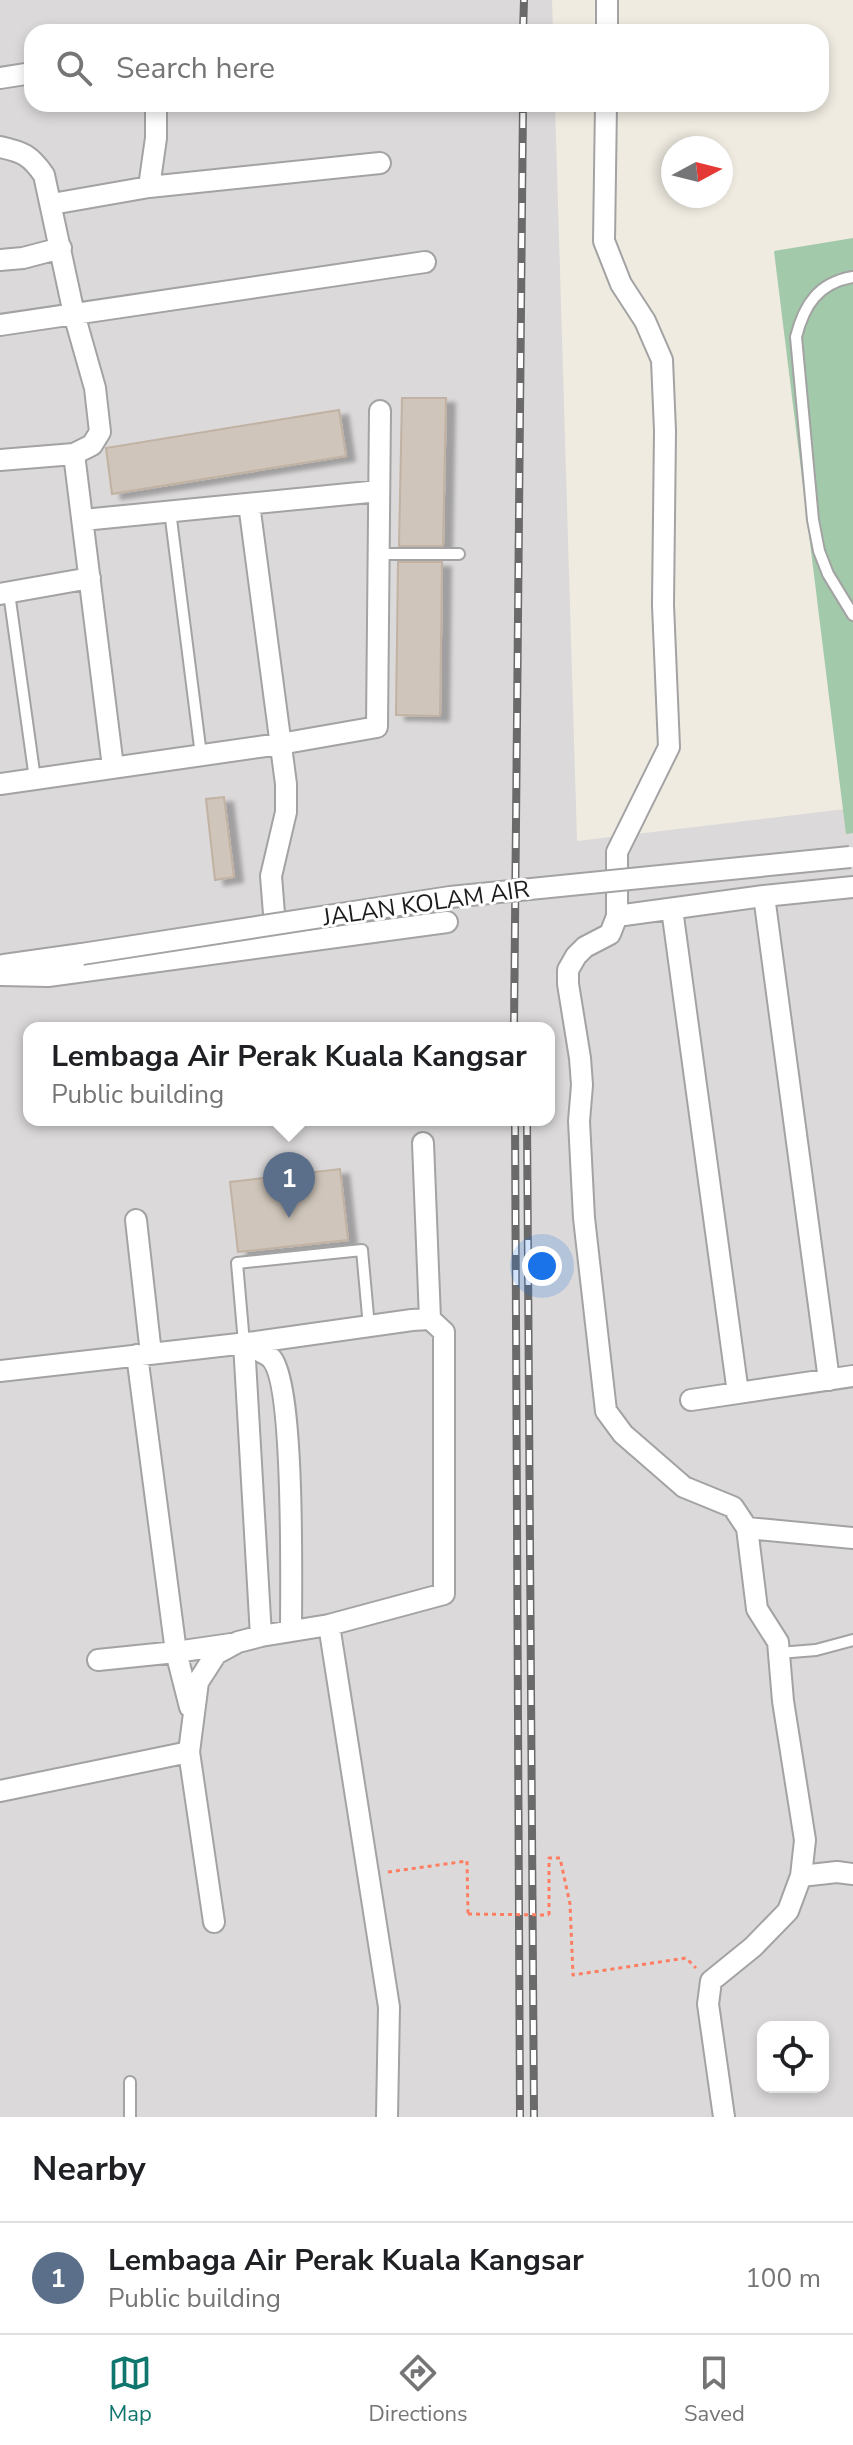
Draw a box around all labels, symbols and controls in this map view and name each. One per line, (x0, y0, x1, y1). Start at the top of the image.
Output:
search box (24, 24, 829, 112)
icon: search (52, 46, 96, 90)
text: Search here (116, 48, 275, 89)
north arrow (661, 136, 733, 208)
street label: JALAN KOLAM AIR (320, 873, 531, 933)
popup (23, 1022, 555, 1126)
text: Lembaga Air Perak Kuala Kangsar (51, 1036, 527, 1077)
text: Public building (51, 1077, 224, 1112)
pin: 1 (263, 1152, 315, 1218)
your location (522, 1246, 562, 1286)
map controls (757, 2021, 829, 2093)
button: locate (757, 2021, 829, 2093)
text: Nearby (32, 2146, 146, 2192)
text: Lembaga Air Perak Kuala Kangsar (108, 2240, 584, 2281)
text: 1 (50, 2261, 66, 2296)
text: 100 m (745, 2261, 821, 2296)
text: Public building (108, 2281, 281, 2316)
tab: Map (108, 2351, 152, 2429)
tab: Directions (369, 2351, 468, 2429)
tab: Saved (684, 2351, 745, 2429)

